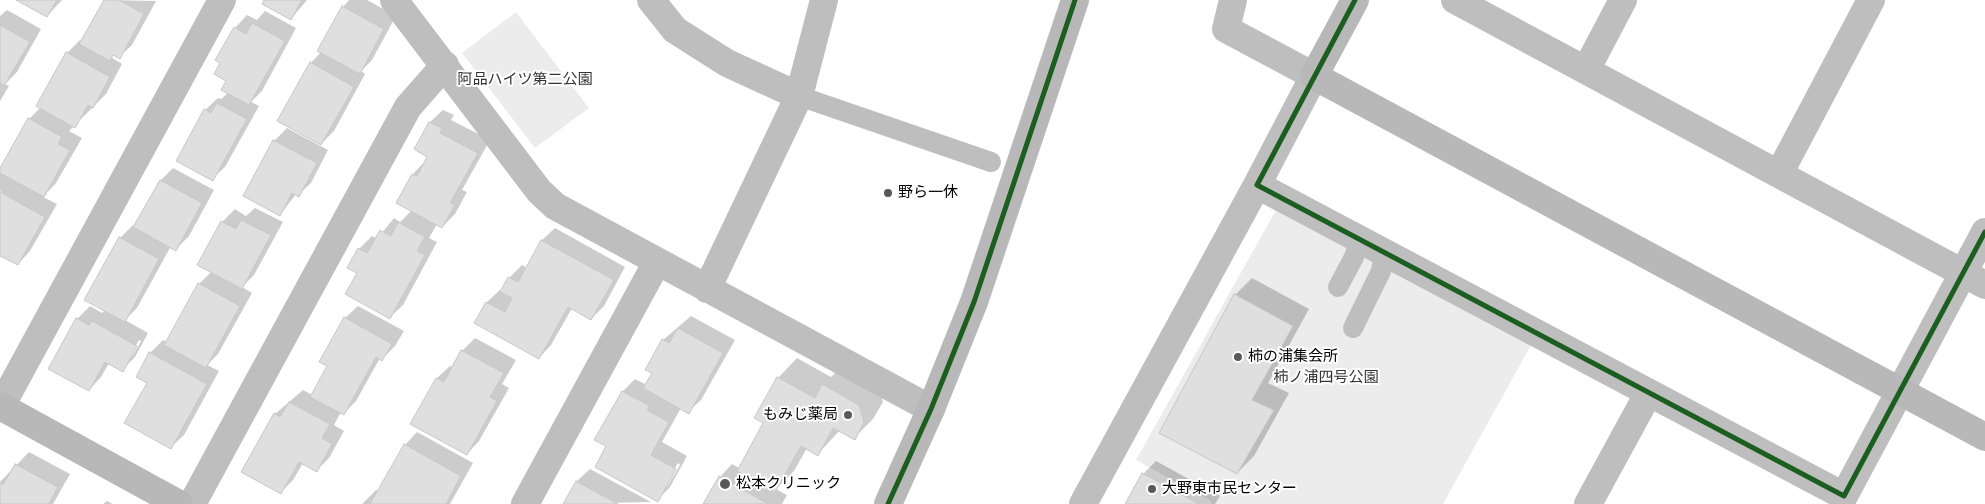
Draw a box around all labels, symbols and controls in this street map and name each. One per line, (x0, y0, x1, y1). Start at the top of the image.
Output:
park label: 阿品ハイツ第二公園 (458, 71, 592, 89)
place label: 野ら一休 (898, 184, 958, 202)
marker: 野ら一休 (882, 187, 894, 199)
place label: 柿の浦集会所 (1248, 348, 1338, 366)
marker: 柿の浦集会所 (1232, 351, 1244, 363)
park label: 柿ノ浦四号公園 (1274, 369, 1378, 387)
place label: もみじ薬局 (763, 406, 838, 424)
marker: もみじ薬局 (842, 409, 854, 421)
place label: 松本クリニック (736, 475, 841, 493)
marker: 松本クリニック (718, 477, 732, 491)
place label: 大野東市民センター (1162, 480, 1297, 498)
marker: 大野東市民センター (1146, 483, 1158, 495)

